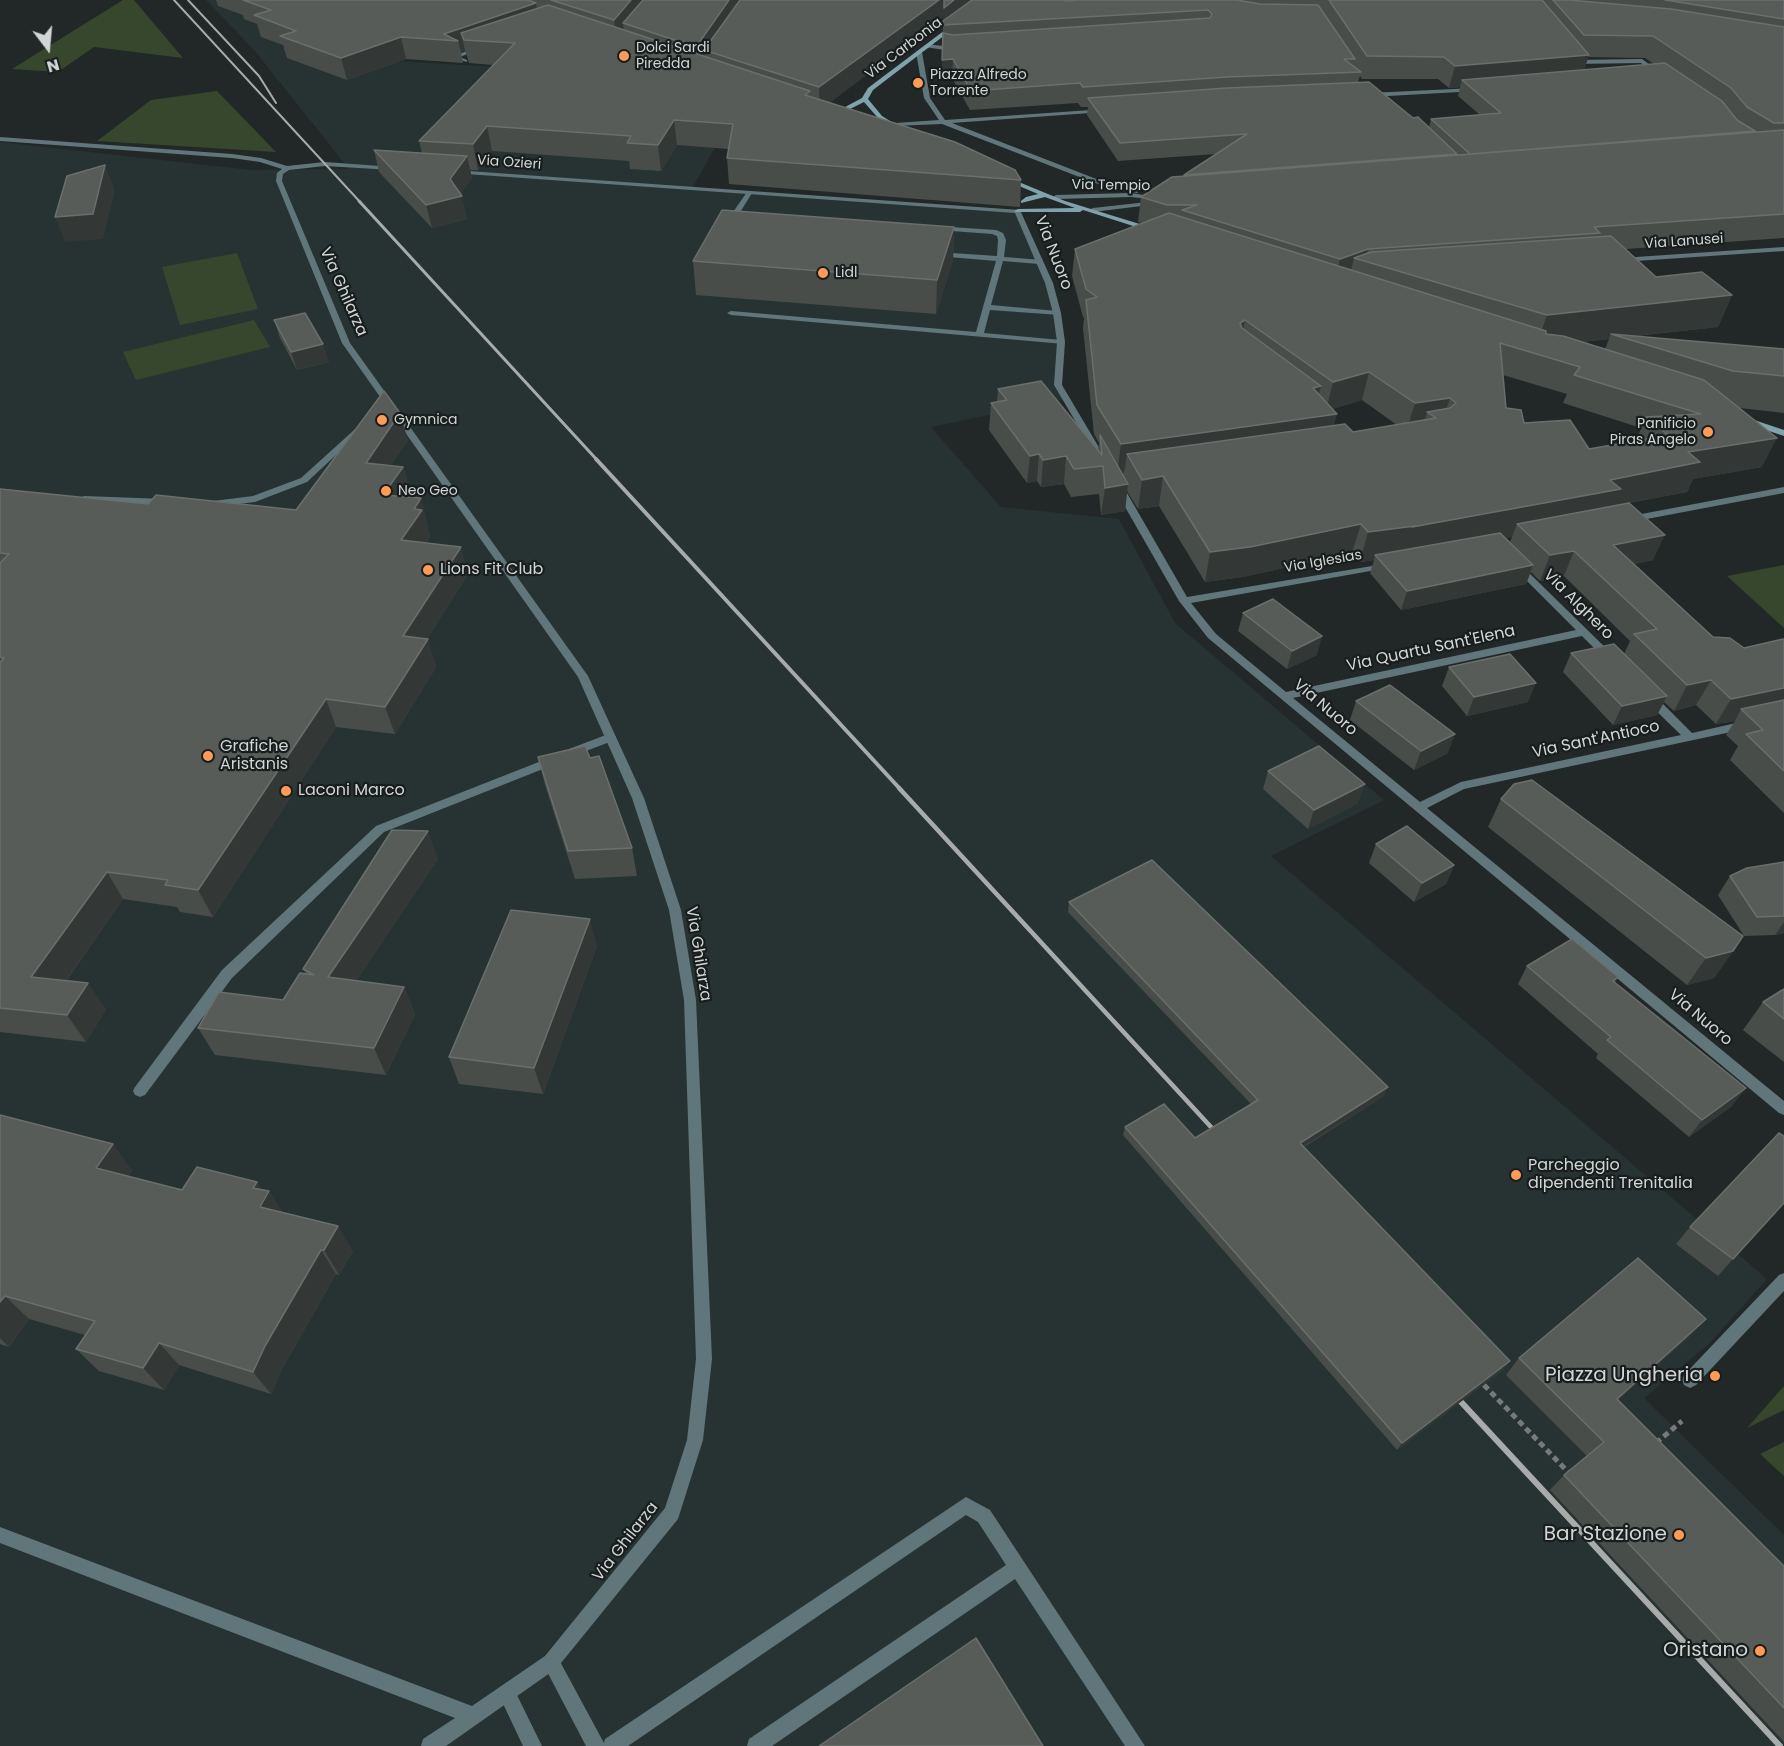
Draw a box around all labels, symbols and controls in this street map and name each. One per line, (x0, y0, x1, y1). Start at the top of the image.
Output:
street label: Via Carbonia (862, 15, 946, 83)
north arrow (18, 18, 78, 78)
place label: Dolci Sardi Piredda (636, 40, 710, 72)
marker: Dolci Sardi Piredda (617, 49, 631, 63)
text: N (44, 53, 62, 78)
place label: Piazza Alfredo Torrente (930, 67, 1027, 100)
marker: Piazza Alfredo Torrente (911, 76, 925, 90)
street label: Via Ozieri (476, 152, 542, 174)
street label: Via Tempio (1072, 177, 1150, 195)
street label: Via Nuoro (1030, 213, 1076, 293)
street label: Via Lanusei (1644, 231, 1724, 253)
street label: Via Ghilarza (315, 245, 371, 339)
place label: Lidl (835, 265, 857, 281)
marker: Lidl (816, 266, 830, 280)
place label: Gymnica (394, 412, 458, 428)
marker: Gymnica (375, 413, 389, 427)
place label: Panificio Piras Angelo (1610, 416, 1696, 448)
marker: Panificio Piras Angelo (1701, 425, 1715, 439)
place label: Neo Geo (398, 483, 458, 499)
marker: Neo Geo (379, 484, 393, 498)
street label: Via Iglesias (1283, 547, 1363, 577)
place label: Lions Fit Club (440, 560, 543, 580)
marker: Lions Fit Club (421, 563, 435, 577)
street label: Via Alghero (1539, 566, 1617, 644)
street label: Via Quartu Sant'Elena (1345, 622, 1517, 676)
street label: Via Nuoro (1289, 676, 1361, 740)
street label: Via Sant'Antioco (1531, 717, 1661, 763)
place label: Grafiche Aristanis (220, 737, 288, 775)
marker: Grafiche Aristanis (201, 749, 215, 763)
place label: Laconi Marco (298, 781, 405, 801)
marker: Laconi Marco (279, 784, 293, 798)
street label: Via Ghilarza (681, 905, 715, 1003)
street label: Via Nuoro (1664, 986, 1736, 1050)
place label: Parcheggio dipendenti Trenitalia (1528, 1156, 1693, 1194)
marker: Parcheggio dipendenti Trenitalia (1509, 1168, 1523, 1182)
place label: Piazza Ungheria (1545, 1364, 1703, 1388)
marker: Piazza Ungheria (1708, 1369, 1722, 1383)
street label: Via Ghilarza (589, 1499, 663, 1585)
place label: Bar Stazione (1544, 1523, 1667, 1547)
marker: Bar Stazione (1672, 1528, 1686, 1542)
place label: Oristano (1663, 1639, 1748, 1663)
marker: Oristano (1753, 1644, 1767, 1658)

